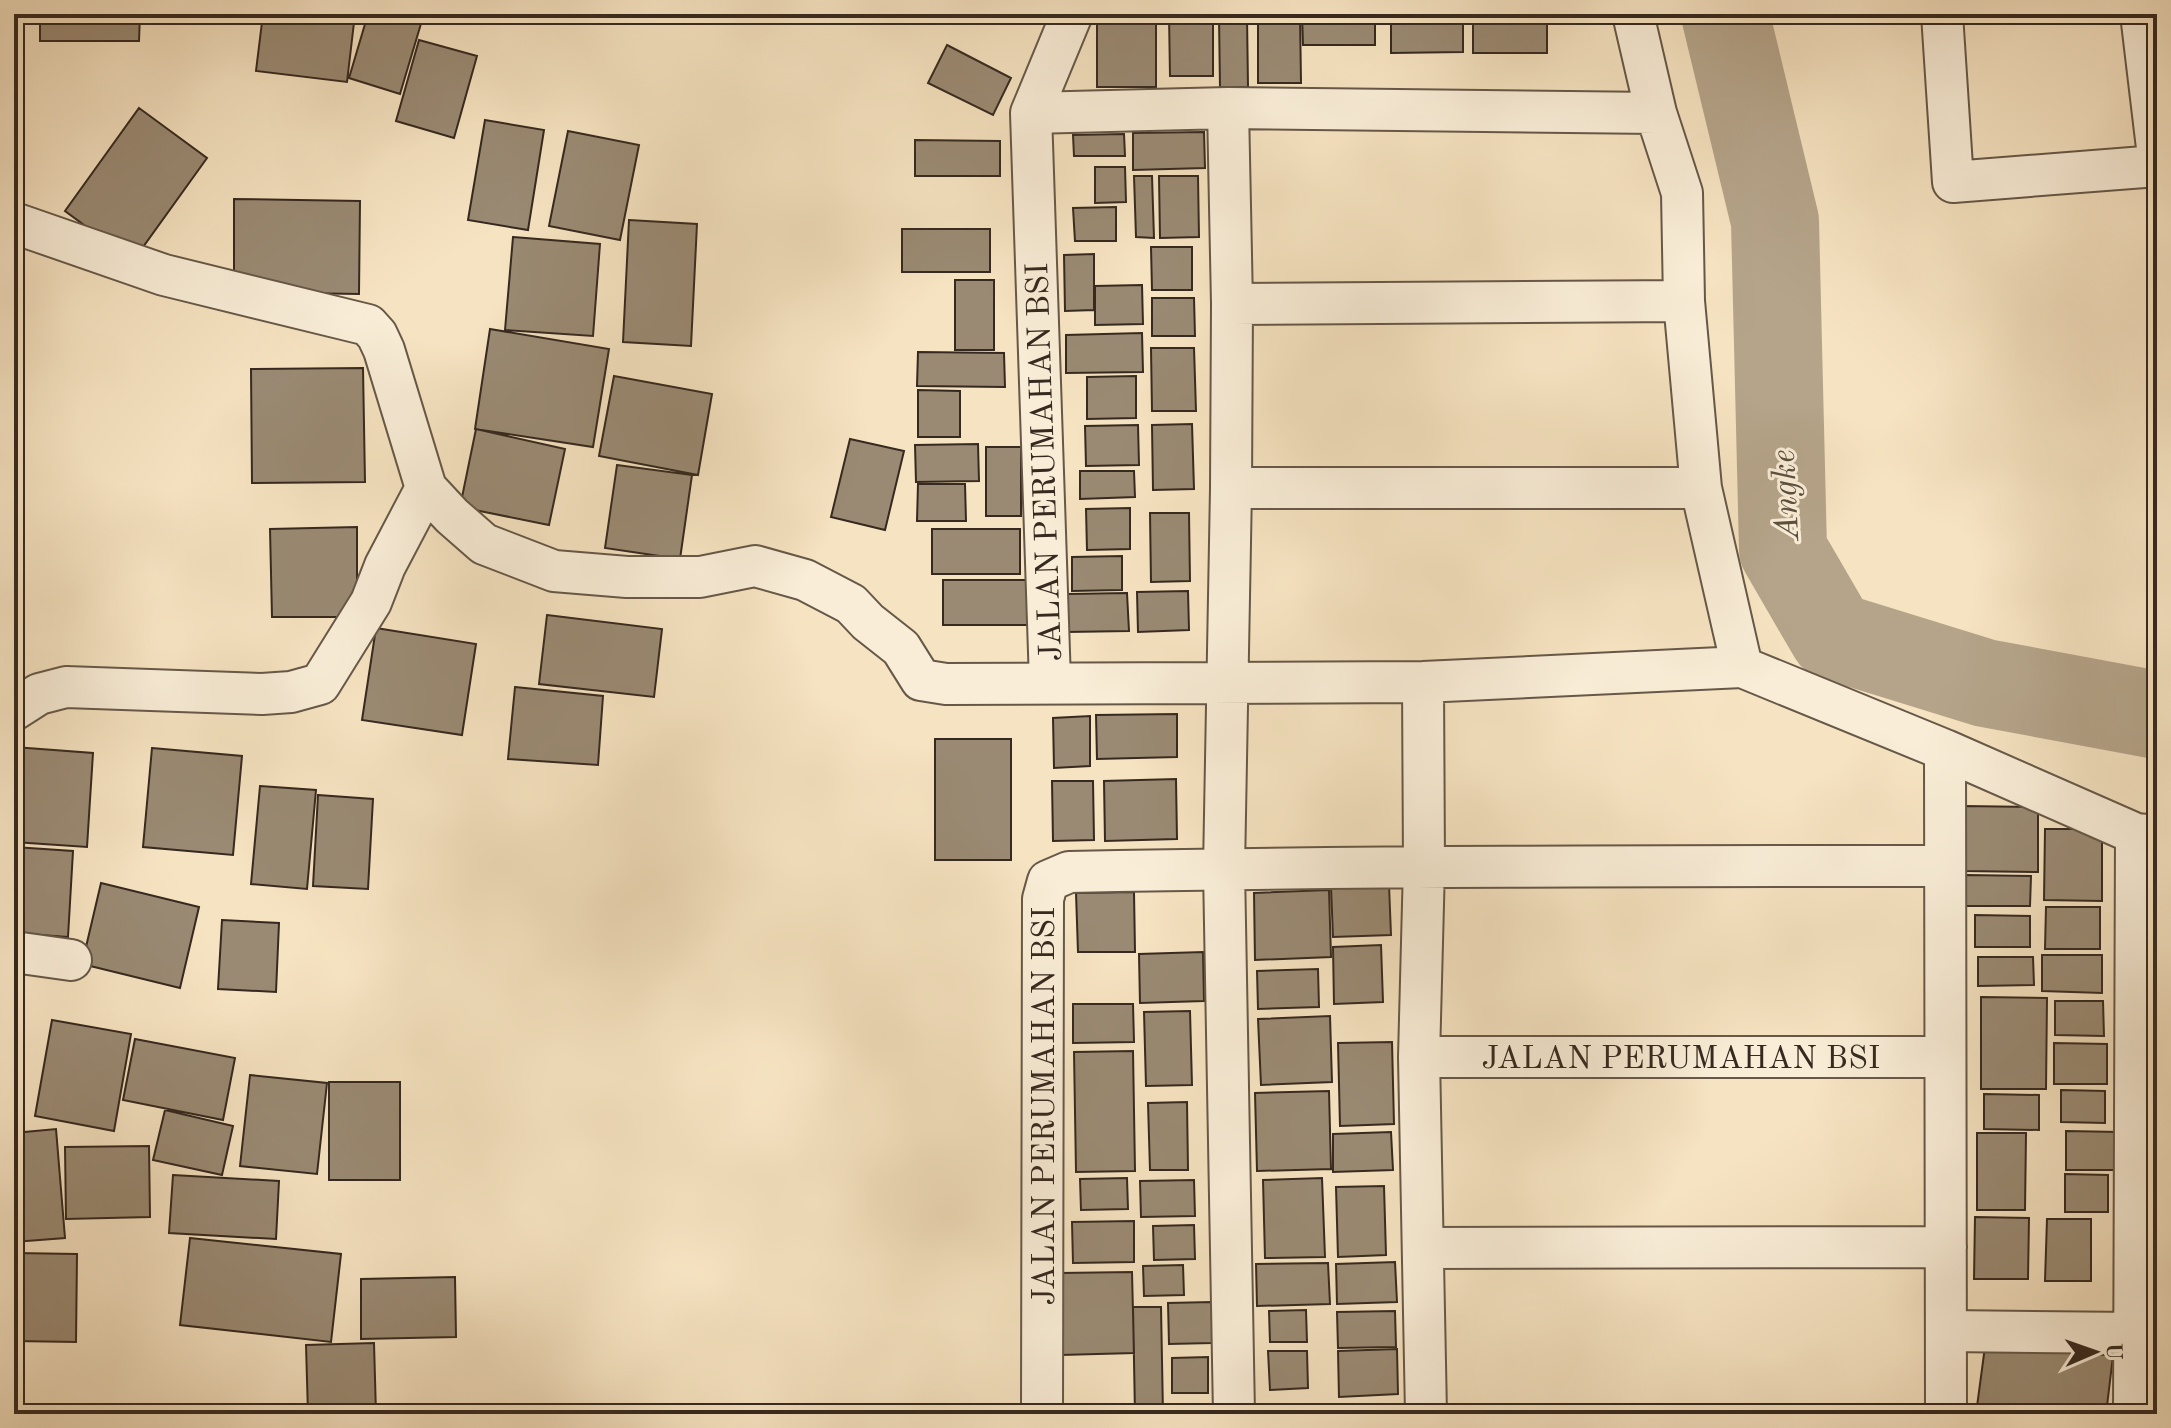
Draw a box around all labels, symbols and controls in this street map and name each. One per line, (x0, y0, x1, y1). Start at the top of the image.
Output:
street label: JALAN PERUMAHAN BSI (1023, 262, 1069, 662)
water label: Angke (1768, 448, 1806, 543)
street label: JALAN PERUMAHAN BSI (1030, 907, 1062, 1305)
street label: JALAN PERUMAHAN BSI (1482, 1044, 1880, 1076)
north arrow (2055, 1312, 2135, 1392)
text: U (2102, 1342, 2124, 1360)

